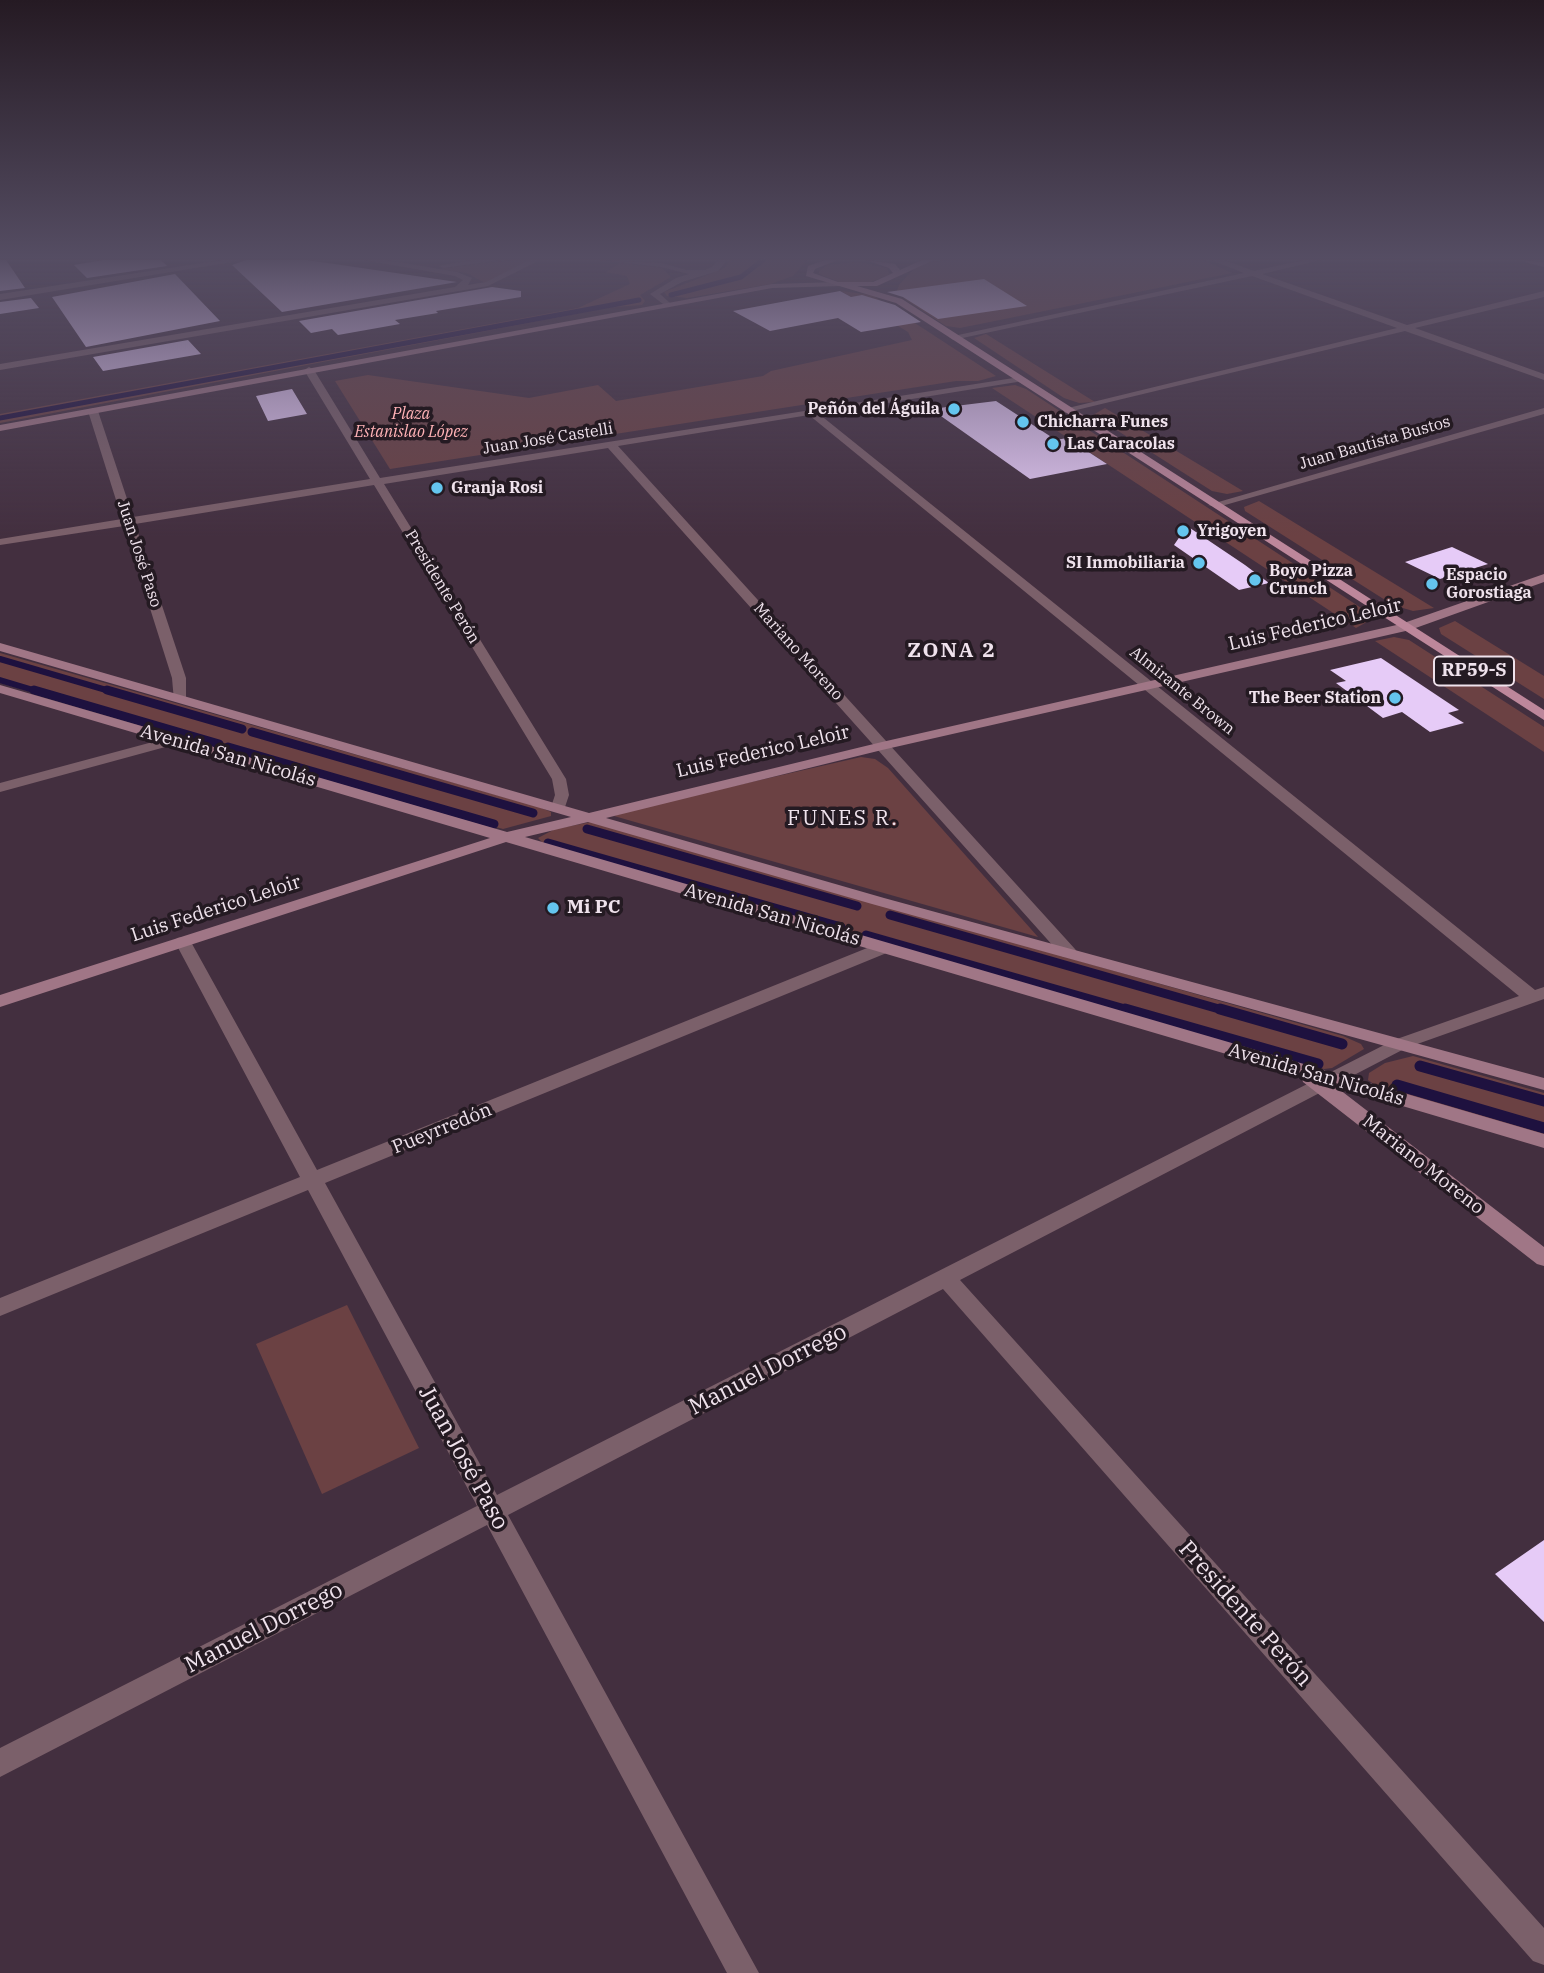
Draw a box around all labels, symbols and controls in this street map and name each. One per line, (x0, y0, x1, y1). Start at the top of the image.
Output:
place label: Peñón del Águila (808, 399, 940, 419)
marker: Peñón del Águila (946, 401, 962, 417)
park label: Plaza Estanislao López (354, 404, 468, 442)
place label: Chicharra Funes (1037, 412, 1168, 432)
street label: Juan Bautista Bustos (1297, 412, 1453, 474)
marker: Chicharra Funes (1015, 414, 1031, 430)
street label: Juan José Castelli (482, 419, 614, 459)
place label: Las Caracolas (1067, 434, 1175, 454)
marker: Las Caracolas (1045, 436, 1061, 452)
place label: Granja Rosi (451, 478, 543, 498)
marker: Granja Rosi (429, 480, 445, 496)
street label: Juan José Paso (113, 498, 165, 610)
place label: Yrigoyen (1197, 521, 1267, 541)
marker: Yrigoyen (1175, 523, 1191, 539)
street label: Presidente Perón (400, 527, 484, 647)
place label: SI Inmobiliaria (1066, 553, 1185, 573)
marker: SI Inmobiliaria (1191, 555, 1207, 571)
place label: Boyo Pizza Crunch (1269, 561, 1353, 599)
place label: Espacio Gorostiaga (1446, 565, 1532, 603)
marker: Boyo Pizza Crunch (1247, 572, 1263, 588)
marker: Espacio Gorostiaga (1424, 576, 1440, 592)
street label: Luis Federico Leloir (1226, 594, 1404, 656)
street label: Mariano Moreno (749, 599, 847, 705)
district label: ZONA 2 (908, 638, 996, 664)
street label: Almirante Brown (1126, 643, 1238, 739)
road number: RP59-S (1434, 656, 1514, 686)
place label: The Beer Station (1249, 688, 1381, 708)
marker: The Beer Station (1387, 690, 1403, 706)
street label: Avenida San Nicolás (138, 720, 318, 792)
street label: Luis Federico Leloir (674, 721, 852, 783)
district label: FUNES R. (788, 806, 898, 832)
street label: Luis Federico Leloir (128, 871, 304, 947)
street label: Avenida San Nicolás (682, 879, 862, 951)
place label: Mi PC (567, 897, 620, 919)
marker: Mi PC (545, 900, 561, 916)
street label: Avenida San Nicolás (1226, 1039, 1406, 1111)
street label: Pueyrredón (389, 1099, 495, 1159)
street label: Mariano Moreno (1358, 1111, 1488, 1219)
street label: Manuel Dorrego (684, 1318, 852, 1422)
street label: Juan José Paso (412, 1381, 514, 1535)
street label: Presidente Perón (1173, 1536, 1317, 1692)
street label: Manuel Dorrego (180, 1576, 348, 1680)

